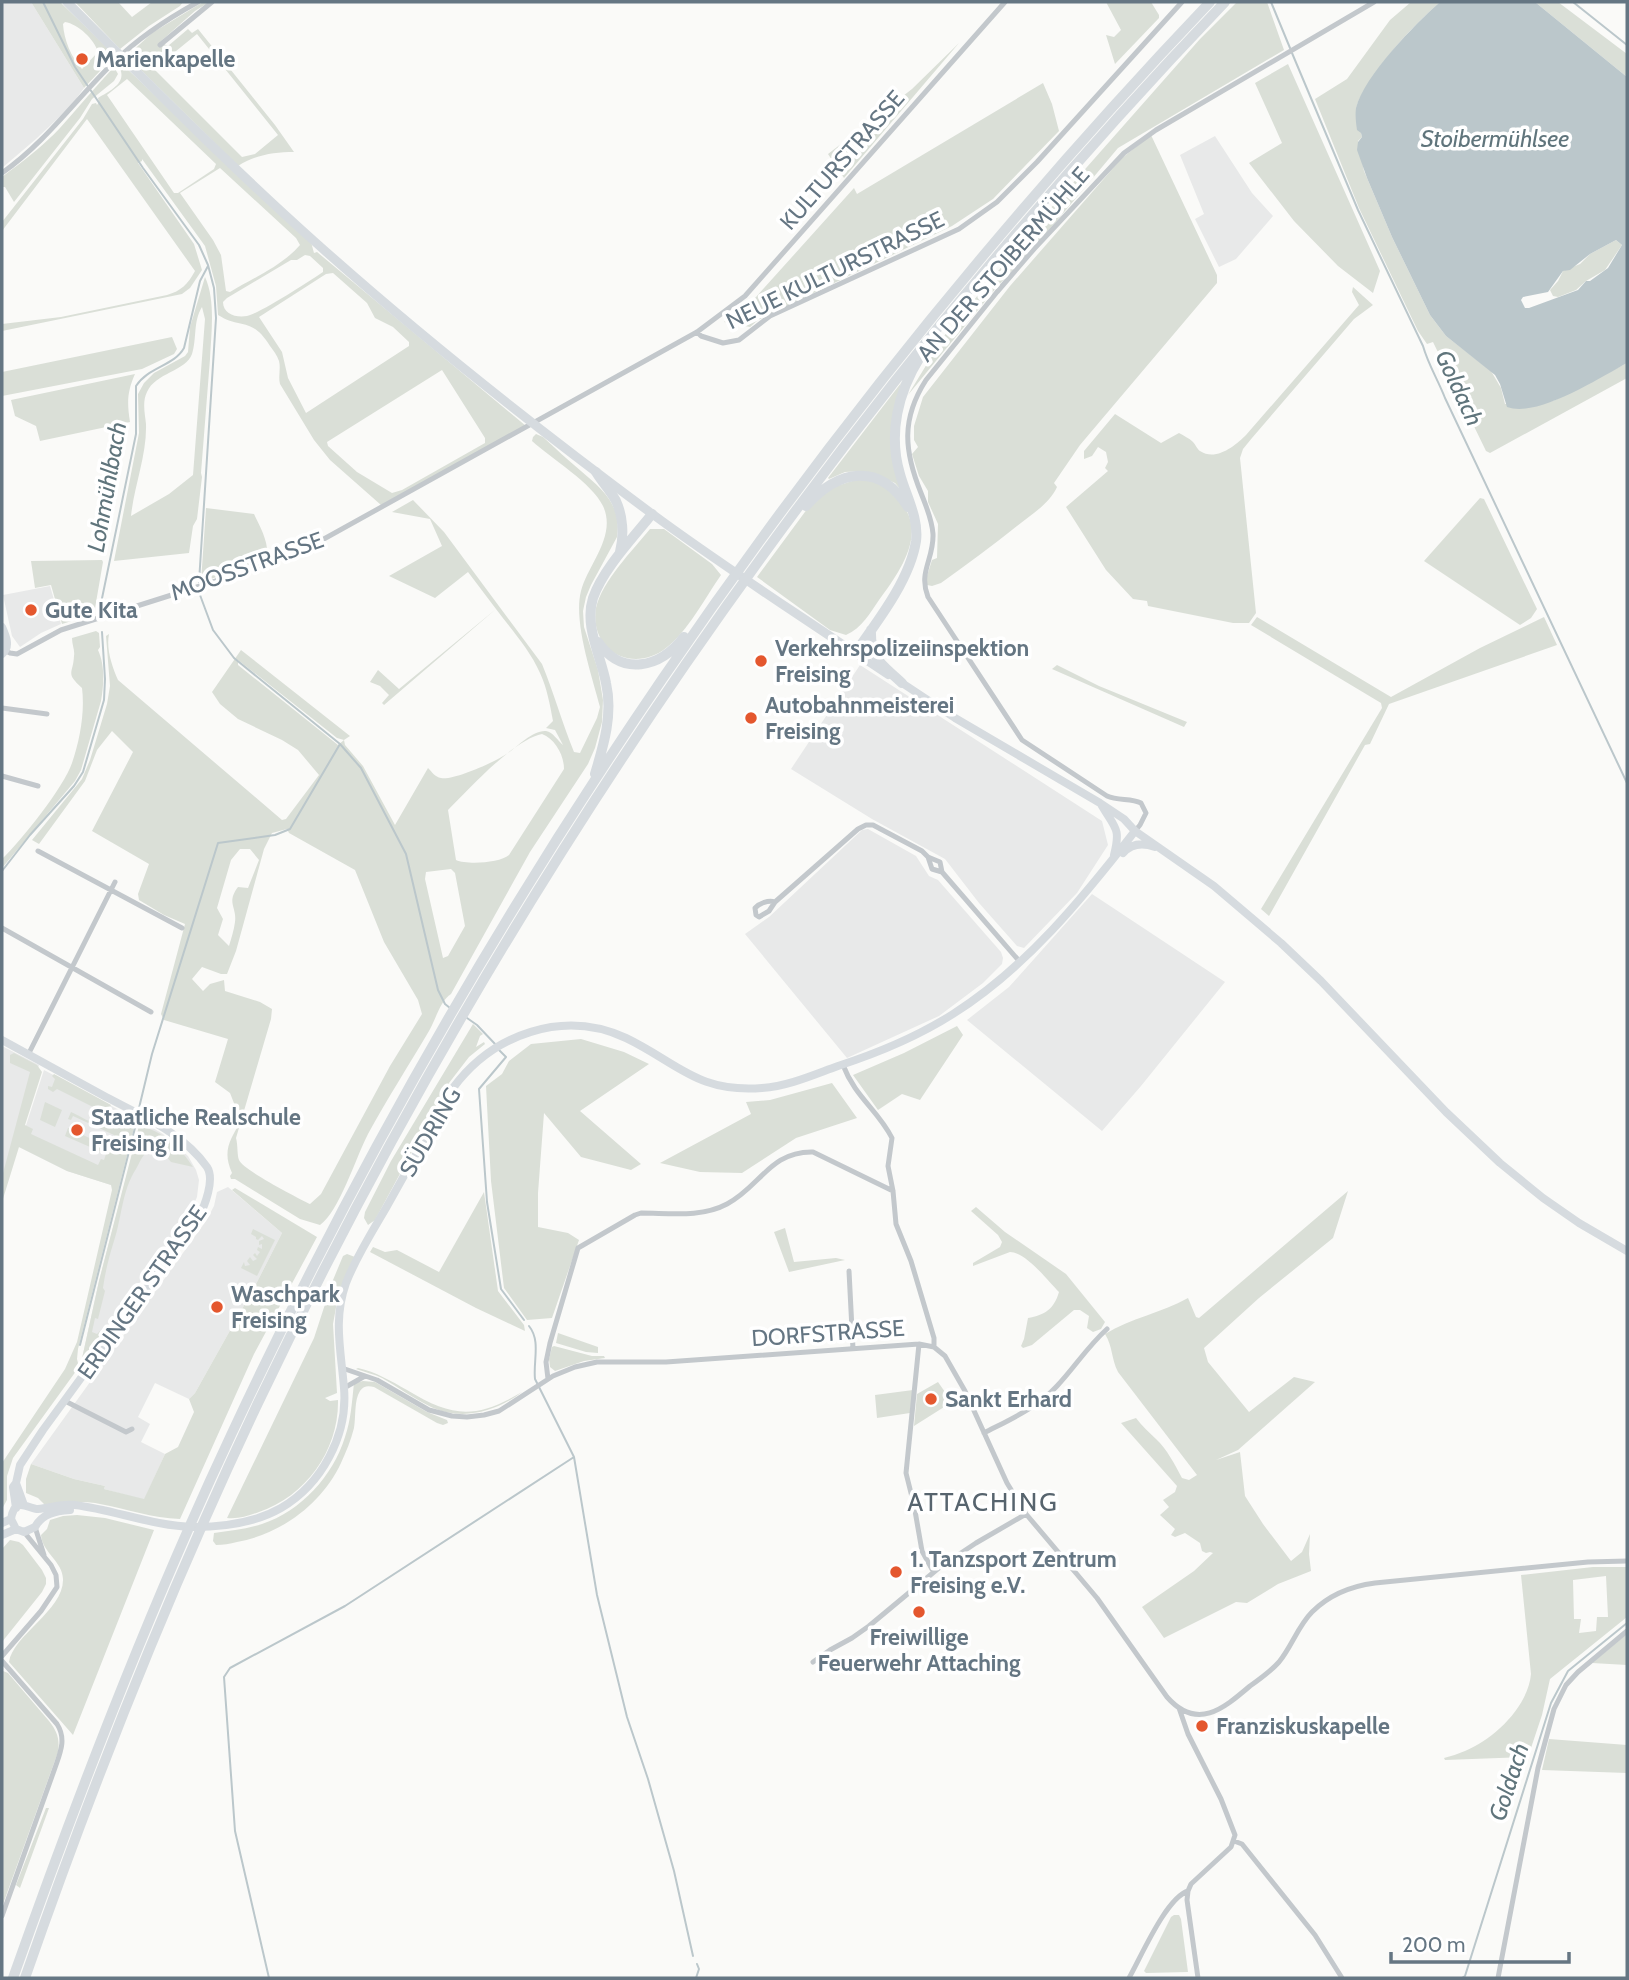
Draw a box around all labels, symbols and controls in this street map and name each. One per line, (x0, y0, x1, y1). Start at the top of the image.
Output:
place label: Marienkapelle (96, 45, 236, 73)
marker: Marienkapelle (74, 51, 90, 67)
street label: KULTURSTRASSE (774, 84, 910, 236)
water label: Stoibermühlsee (1421, 124, 1569, 153)
street label: AN DER STOIBERMÜHLE (911, 161, 1095, 367)
street label: NEUE KULTURSTRASSE (721, 205, 949, 335)
water label: Goldach (1429, 345, 1490, 430)
water label: Lohmühlbach (81, 420, 132, 554)
street label: MOOSSTRASSE (167, 525, 327, 607)
place label: Gute Kita (45, 596, 138, 624)
marker: Gute Kita (23, 602, 39, 618)
place label: Verkehrspolizeiinspektion Freising (775, 634, 1029, 688)
marker: Verkehrspolizeiinspektion Freising (753, 653, 769, 669)
place label: Autobahnmeisterei Freising (765, 691, 954, 745)
marker: Autobahnmeisterei Freising (743, 710, 759, 726)
street label: SÜDRING (393, 1082, 467, 1182)
place label: Staatliche Realschule Freising II (91, 1103, 301, 1157)
marker: Staatliche Realschule Freising II (69, 1122, 85, 1138)
street label: ERDINGER STRASSE (71, 1200, 213, 1384)
place label: Waschpark Freising (231, 1280, 341, 1334)
marker: Waschpark Freising (209, 1299, 225, 1315)
street label: DORFSTRASSE (750, 1314, 906, 1352)
place label: Sankt Erhard (945, 1385, 1072, 1413)
marker: Sankt Erhard (923, 1391, 939, 1407)
district label: ATTACHING (907, 1486, 1059, 1518)
place label: 1. Tanzsport Zentrum Freising e.V. (910, 1545, 1117, 1599)
marker: 1. Tanzsport Zentrum Freising e.V. (888, 1564, 904, 1580)
marker: Freiwillige Feuerwehr Attaching (911, 1604, 927, 1620)
place label: Freiwillige Feuerwehr Attaching (817, 1623, 1021, 1677)
place label: Franziskuskapelle (1216, 1712, 1390, 1740)
marker: Franziskuskapelle (1194, 1718, 1210, 1734)
water label: Goldach (1482, 1739, 1535, 1824)
scale bar (1391, 1920, 1570, 1964)
text: 200 m (1402, 1932, 1465, 1957)

